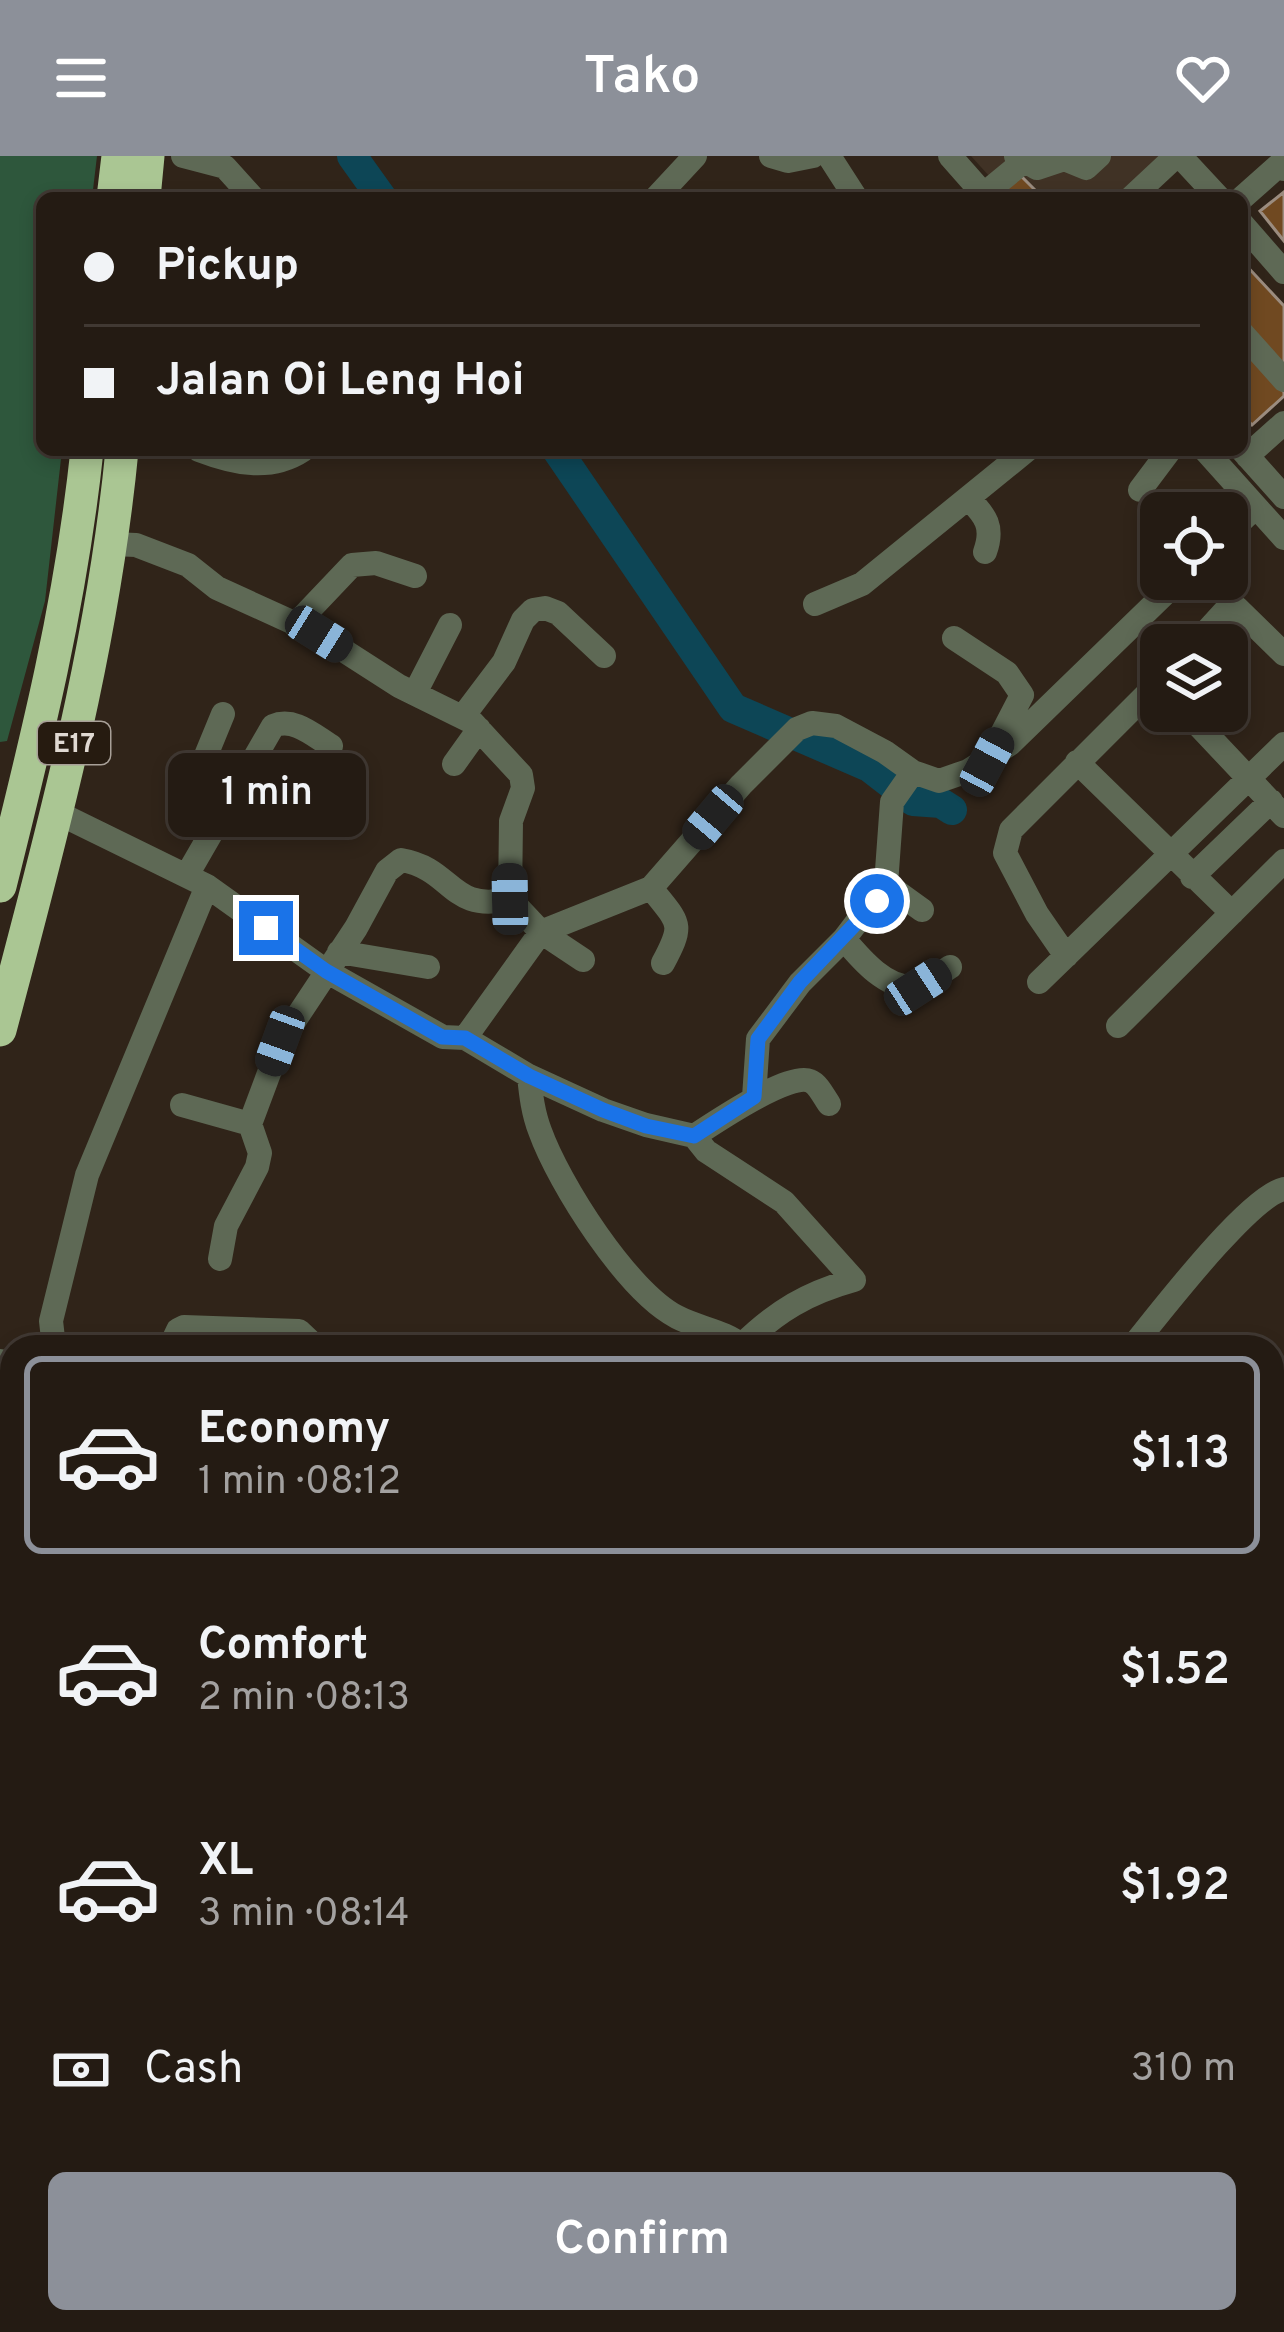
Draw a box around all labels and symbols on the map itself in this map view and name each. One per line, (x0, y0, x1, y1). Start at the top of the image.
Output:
car (279, 600, 359, 668)
road number: E17 (38, 722, 110, 764)
car (954, 722, 1020, 802)
callout: 1 min (167, 754, 365, 838)
car (676, 778, 750, 856)
car (491, 863, 529, 935)
route start (850, 874, 904, 928)
route end (239, 901, 293, 955)
car (878, 952, 958, 1022)
car (251, 1001, 309, 1081)

